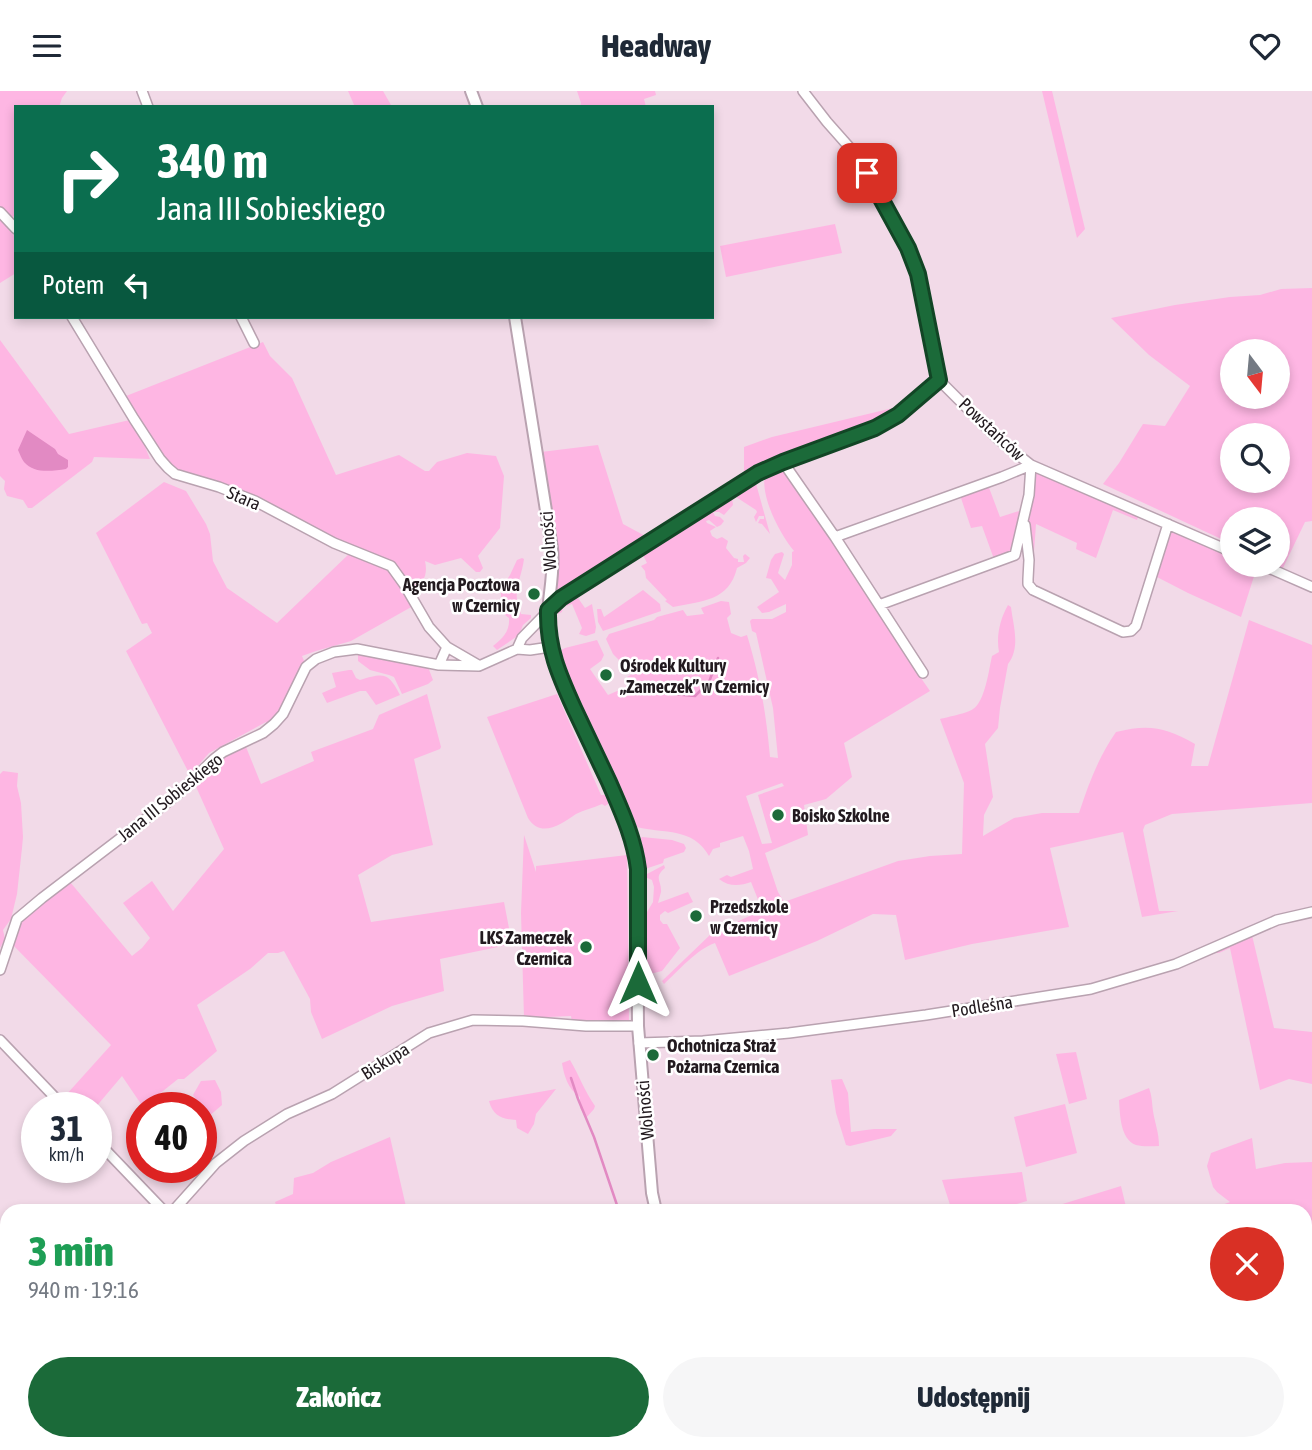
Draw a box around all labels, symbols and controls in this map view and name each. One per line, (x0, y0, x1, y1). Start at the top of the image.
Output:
icon: menu (28, 27, 66, 65)
text: Headway (601, 27, 711, 64)
icon: heart (1246, 27, 1284, 65)
text: 340 m (157, 132, 268, 188)
icon: right (42, 133, 133, 224)
pin (837, 143, 897, 203)
icon: arrive (848, 154, 886, 192)
text: Jana III Sobieskiego (157, 190, 386, 227)
icon: left (118, 266, 156, 304)
text: Potem (42, 270, 104, 300)
north arrow (1220, 339, 1290, 409)
map controls (1220, 339, 1290, 577)
street label: Powstańców (955, 393, 1029, 465)
button: search (1220, 423, 1290, 493)
street label: Stara (224, 482, 264, 514)
button: layers (1220, 507, 1290, 577)
street label: Wolności (535, 510, 561, 572)
place label: Agencja Pocztowa w Czernicy (402, 574, 521, 616)
marker: Agencja Pocztowa w Czernicy (526, 586, 542, 602)
place label: Ośrodek Kultury „Zameczek” w Czernicy (619, 655, 770, 697)
marker: Ośrodek Kultury „Zameczek” w Czernicy (598, 667, 614, 683)
street label: Jana III Sobieskiego (113, 748, 227, 846)
place label: Boisko Szkolne (792, 805, 890, 826)
marker: Boisko Szkolne (770, 807, 786, 823)
place label: Przedszkole w Czernicy (710, 896, 789, 938)
marker: Przedszkole w Czernicy (688, 908, 704, 924)
place label: LKS Zameczek Czernica (480, 927, 573, 969)
marker: LKS Zameczek Czernica (578, 939, 594, 955)
position arrow (601, 946, 675, 1020)
street label: Podleśna (950, 991, 1014, 1021)
place label: Ochotnicza Straż Pożarna Czernica (667, 1035, 779, 1077)
street label: Biskupa (357, 1038, 413, 1084)
marker: Ochotnicza Straż Pożarna Czernica (645, 1047, 661, 1063)
street label: Wolności (632, 1079, 658, 1141)
speed limit sign: 40 (126, 1092, 217, 1183)
text: 31 (50, 1108, 83, 1148)
text: km/h (49, 1144, 84, 1165)
text: 3 min (28, 1227, 114, 1275)
button: close (1210, 1227, 1284, 1301)
text: 940 m · 19:16 (28, 1277, 139, 1303)
button: Zakończ (28, 1357, 649, 1437)
button: Udostępnij (663, 1357, 1284, 1437)

